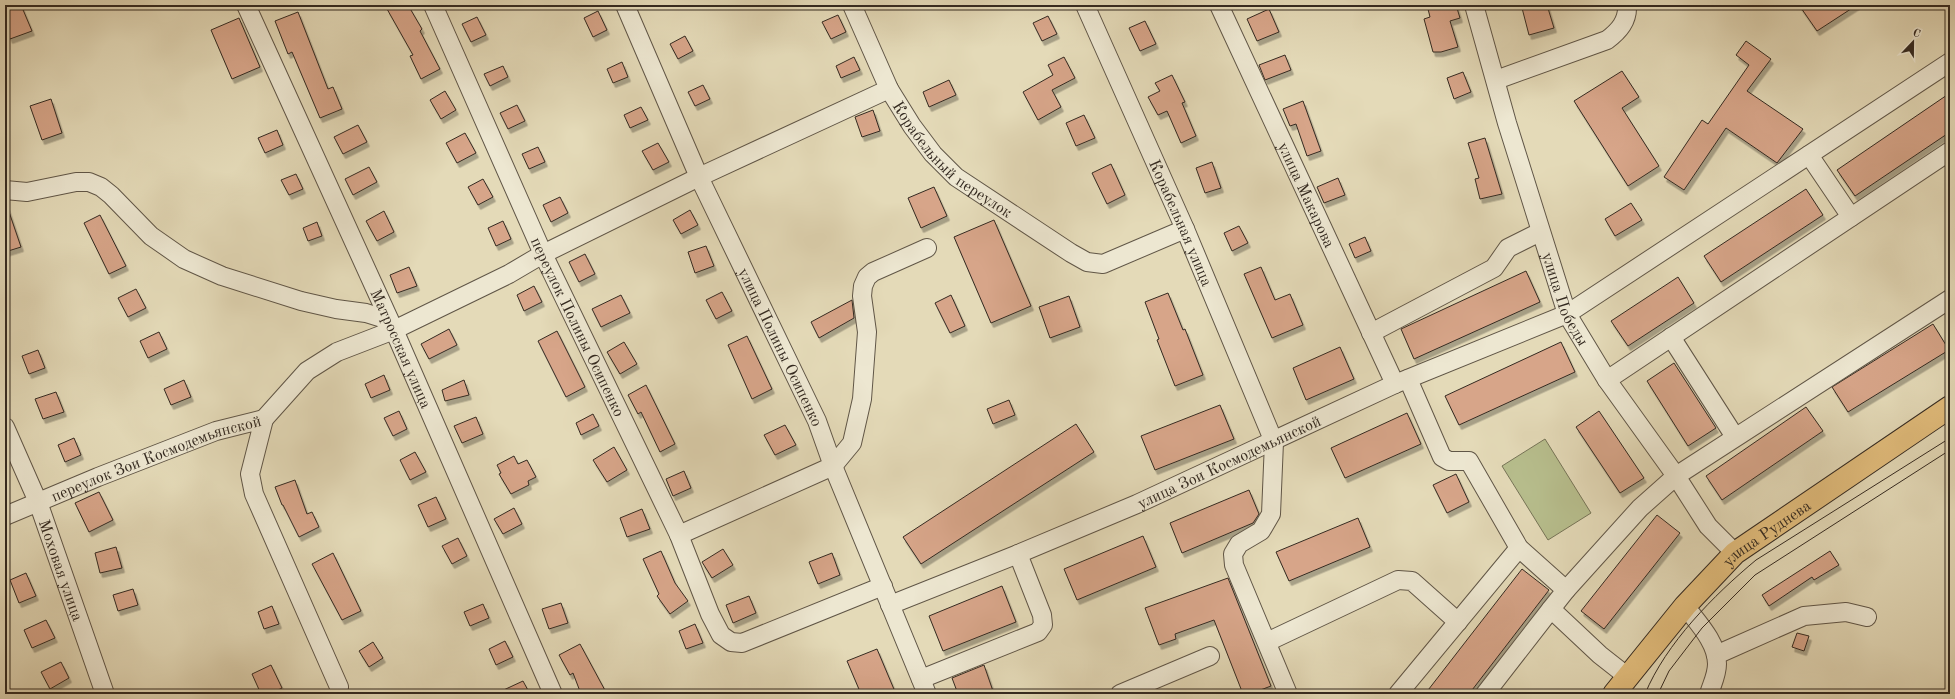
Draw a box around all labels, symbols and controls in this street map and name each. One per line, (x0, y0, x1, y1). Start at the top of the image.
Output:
north arrow (1893, 22, 1933, 62)
text: С (1911, 28, 1922, 41)
street label: Корабельный переулок (889, 99, 1014, 222)
street label: улица Макарова (1274, 140, 1337, 251)
street label: Корабельная улица (1145, 158, 1214, 289)
street label: переулок Полины Осипенко (527, 235, 626, 420)
street label: улица Победы (1538, 251, 1590, 349)
street label: улица Полины Осипенко (734, 266, 824, 429)
street label: Матросская улица (366, 287, 433, 411)
street label: переулок Зои Космодемьянской (49, 414, 263, 506)
street label: улица Зои Космодемьянской (1135, 414, 1324, 513)
street label: улица Руднева (1720, 498, 1814, 571)
street label: Моховая улица (35, 518, 85, 624)

